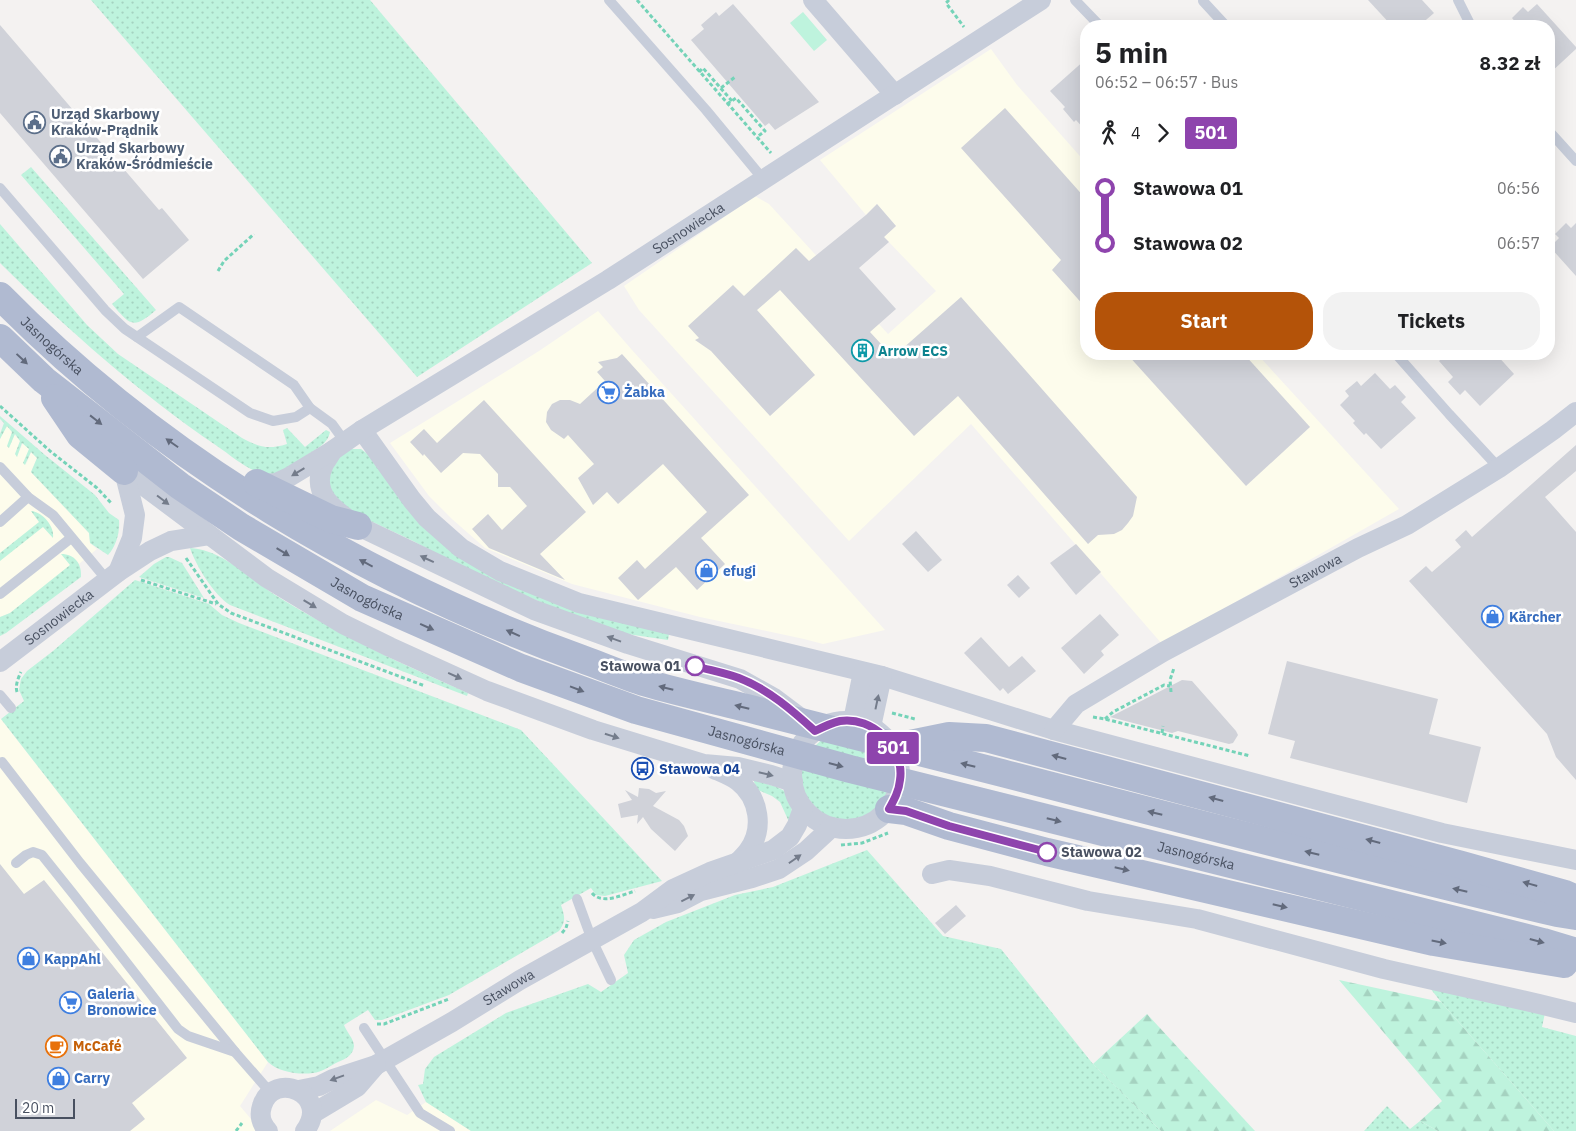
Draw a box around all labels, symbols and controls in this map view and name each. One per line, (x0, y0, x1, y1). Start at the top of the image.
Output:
text: 5 min (1095, 34, 1168, 71)
text: 8.32 zł (1480, 51, 1540, 75)
text: 06:52 – 06:57 · Bus (1095, 72, 1238, 92)
place label: Urząd Skarbowy Kraków-Prądnik (51, 105, 160, 139)
public building icon: Urząd Skarbowy Kraków-Prądnik (23, 110, 47, 134)
icon: walk (1095, 119, 1123, 147)
icon: forward (1149, 119, 1177, 147)
text: 501 (1195, 121, 1227, 144)
text: 4 (1131, 123, 1141, 143)
place label: Urząd Skarbowy Kraków-Śródmieście (76, 139, 213, 173)
public building icon: Urząd Skarbowy Kraków-Śródmieście (48, 144, 72, 168)
text: Stawowa 01 (1133, 176, 1243, 200)
text: 06:56 (1497, 178, 1540, 198)
street label: Sosnowiecka (649, 198, 728, 258)
text: Stawowa 02 (1133, 231, 1243, 255)
text: 06:57 (1497, 233, 1540, 253)
button: Start (1095, 292, 1313, 350)
button: Tickets (1323, 292, 1540, 350)
street label: Jasnogórska (17, 312, 88, 379)
building icon: Arrow ECS (850, 339, 874, 363)
place label: Arrow ECS (878, 342, 948, 360)
one-way arrow (15, 353, 27, 365)
supermarket icon: Żabka (596, 380, 620, 404)
place label: Żabka (624, 383, 665, 401)
one-way arrow (89, 415, 102, 426)
one-way arrow (165, 438, 179, 448)
one-way arrow (292, 468, 305, 477)
one-way arrow (156, 495, 170, 505)
one-way arrow (277, 547, 290, 556)
street label: Stawowa (1286, 549, 1345, 592)
one-way arrow (420, 555, 434, 563)
one-way arrow (359, 559, 373, 568)
shop icon: efugi (695, 559, 719, 583)
place label: efugi (723, 562, 756, 580)
street label: Jasnogórska (328, 573, 407, 624)
street label: Sosnowiecka (21, 585, 97, 649)
one-way arrow (303, 599, 316, 608)
shop icon: Kärcher (1481, 605, 1505, 629)
place label: Kärcher (1509, 608, 1562, 626)
one-way arrow (420, 623, 434, 631)
one-way arrow (506, 629, 520, 637)
one-way arrow (606, 635, 621, 643)
marker: Stawowa 01 (685, 656, 705, 676)
place label: Stawowa 01 (600, 657, 682, 675)
one-way arrow (448, 673, 462, 681)
one-way arrow (658, 683, 673, 691)
one-way arrow (570, 685, 585, 693)
one-way arrow (873, 693, 881, 709)
one-way arrow (735, 703, 750, 711)
street label: Jasnogórska (706, 721, 788, 760)
line badge: 501 (864, 732, 922, 764)
one-way arrow (604, 733, 619, 741)
text: 501 (877, 736, 909, 759)
one-way arrow (1051, 753, 1066, 761)
bus stop icon: Stawowa 04 (631, 757, 655, 781)
place label: Stawowa 04 (659, 760, 740, 778)
one-way arrow (960, 760, 975, 768)
one-way arrow (829, 762, 844, 770)
one-way arrow (759, 770, 774, 778)
one-way arrow (1208, 795, 1223, 803)
one-way arrow (1147, 809, 1163, 817)
one-way arrow (1046, 816, 1061, 824)
street label: Jasnogórska (1156, 837, 1237, 874)
one-way arrow (1365, 837, 1380, 845)
marker: Stawowa 02 (1037, 842, 1057, 862)
place label: Stawowa 02 (1061, 843, 1142, 861)
one-way arrow (1305, 849, 1320, 857)
one-way arrow (789, 854, 802, 864)
one-way arrow (1114, 865, 1130, 873)
one-way arrow (1522, 880, 1537, 888)
one-way arrow (1453, 886, 1468, 894)
one-way arrow (681, 894, 695, 902)
one-way arrow (1273, 902, 1288, 910)
one-way arrow (1530, 937, 1545, 945)
one-way arrow (1431, 939, 1447, 947)
shop icon: KappAhl (16, 947, 40, 971)
place label: KappAhl (44, 950, 101, 968)
street label: Stawowa (479, 965, 538, 1010)
place label: Galeria Bronowice (87, 985, 157, 1019)
supermarket icon: Galeria Bronowice (59, 990, 83, 1014)
cafe icon: McCafé (45, 1034, 69, 1058)
place label: McCafé (73, 1037, 122, 1055)
shop icon: Carry (46, 1066, 70, 1090)
place label: Carry (74, 1069, 110, 1087)
one-way arrow (329, 1074, 344, 1082)
scale bar (15, 1096, 75, 1119)
text: 20 m (22, 1099, 54, 1117)

